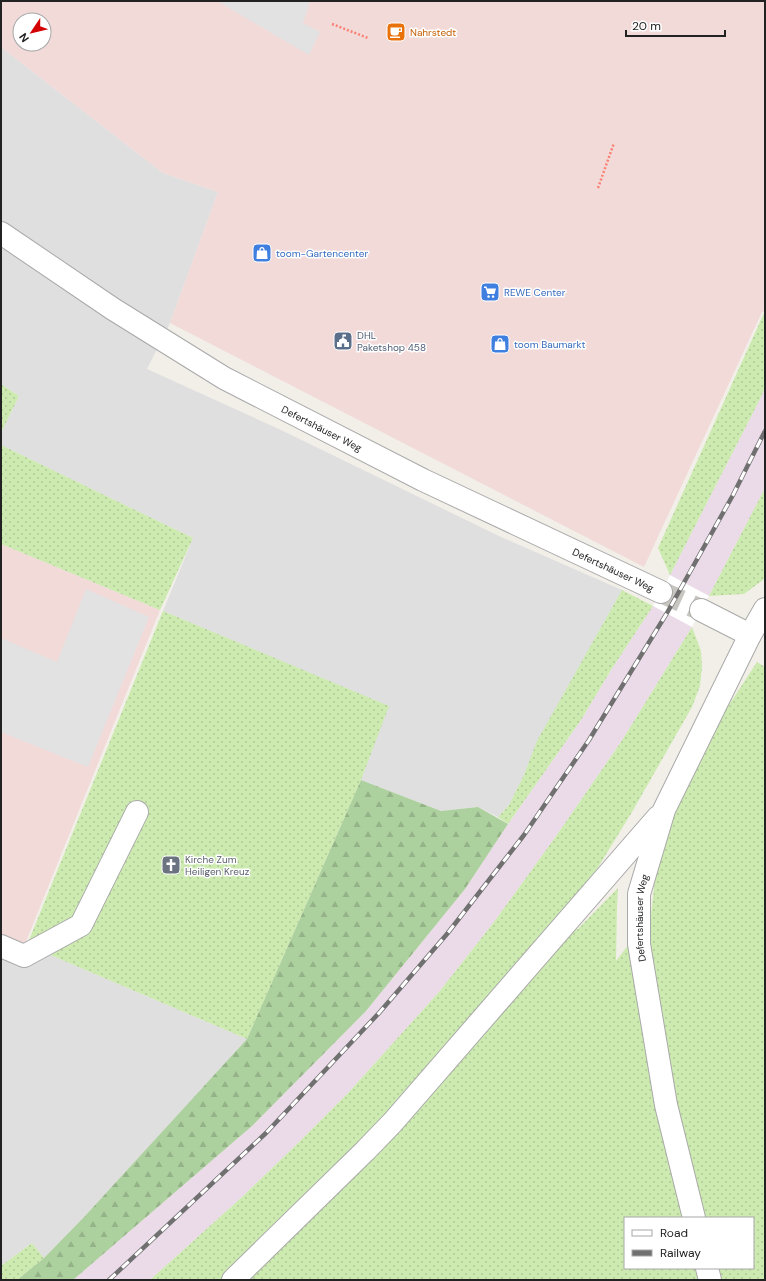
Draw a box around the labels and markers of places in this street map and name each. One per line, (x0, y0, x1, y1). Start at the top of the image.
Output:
cafe icon: Nahrstedt (385, 21, 407, 43)
place label: Nahrstedt (410, 26, 456, 39)
shop icon: toom-Gartencenter (251, 242, 273, 264)
place label: toom-Gartencenter (276, 247, 368, 260)
supermarket icon: REWE Center (479, 281, 501, 303)
place label: REWE Center (504, 286, 566, 299)
place label: DHL Paketshop 458 (357, 329, 426, 354)
public building icon: DHL Paketshop 458 (332, 330, 354, 352)
shop icon: toom Baumarkt (489, 333, 511, 355)
place label: toom Baumarkt (514, 338, 585, 351)
place label: Kirche Zum Heiligen Kreuz (185, 853, 250, 878)
church icon: Kirche Zum Heiligen Kreuz (160, 854, 182, 876)

